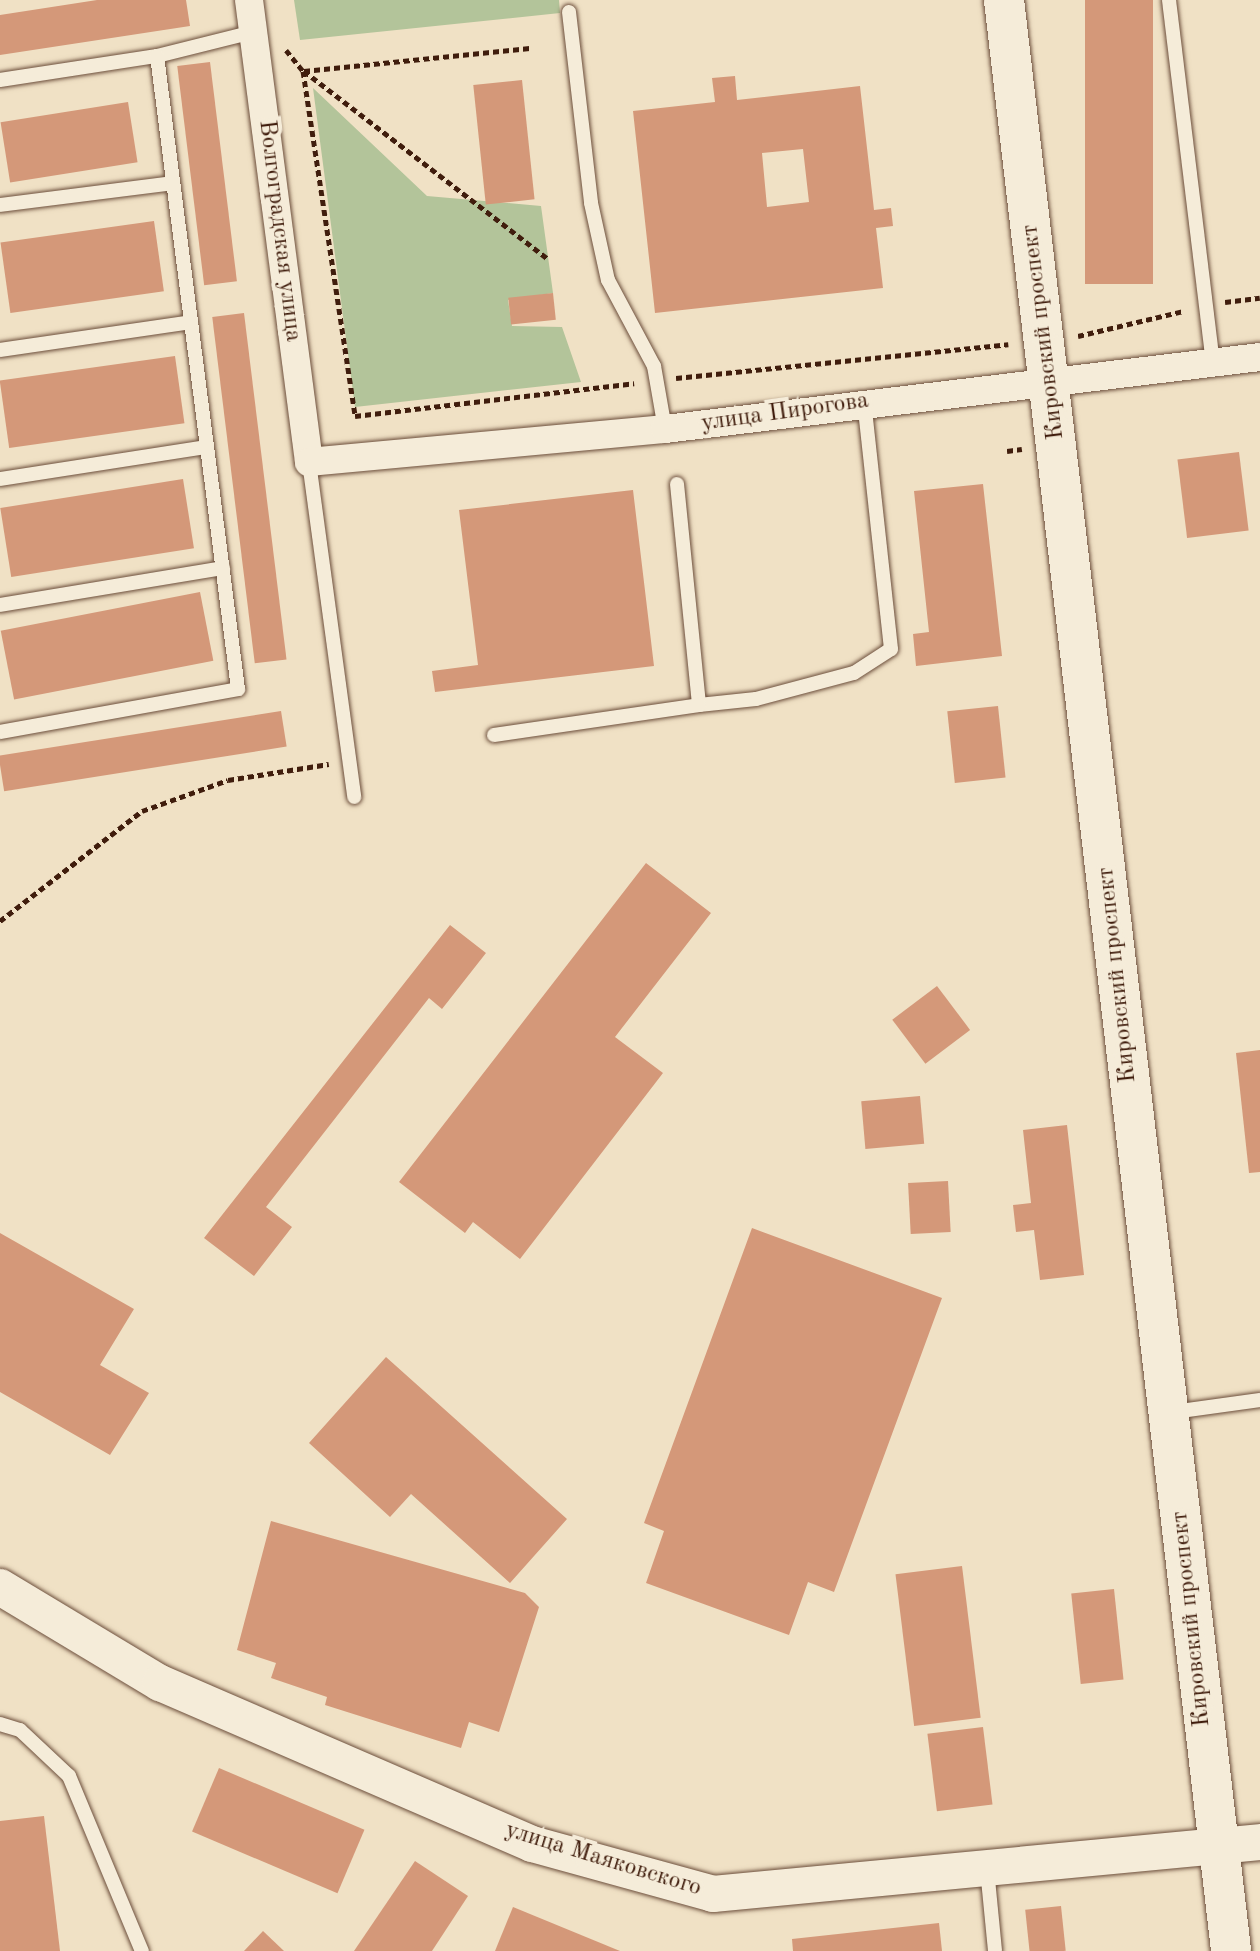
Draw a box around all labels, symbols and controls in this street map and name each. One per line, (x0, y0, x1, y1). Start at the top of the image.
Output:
street label: Волгоградская улица (251, 119, 307, 343)
street label: Кировский проспект (1016, 223, 1072, 441)
street label: улица Пирогова (699, 387, 871, 439)
street label: Кировский проспект (1092, 866, 1144, 1084)
street label: Кировский проспект (1166, 1510, 1218, 1728)
street label: улица Маяковского (501, 1816, 705, 1904)

